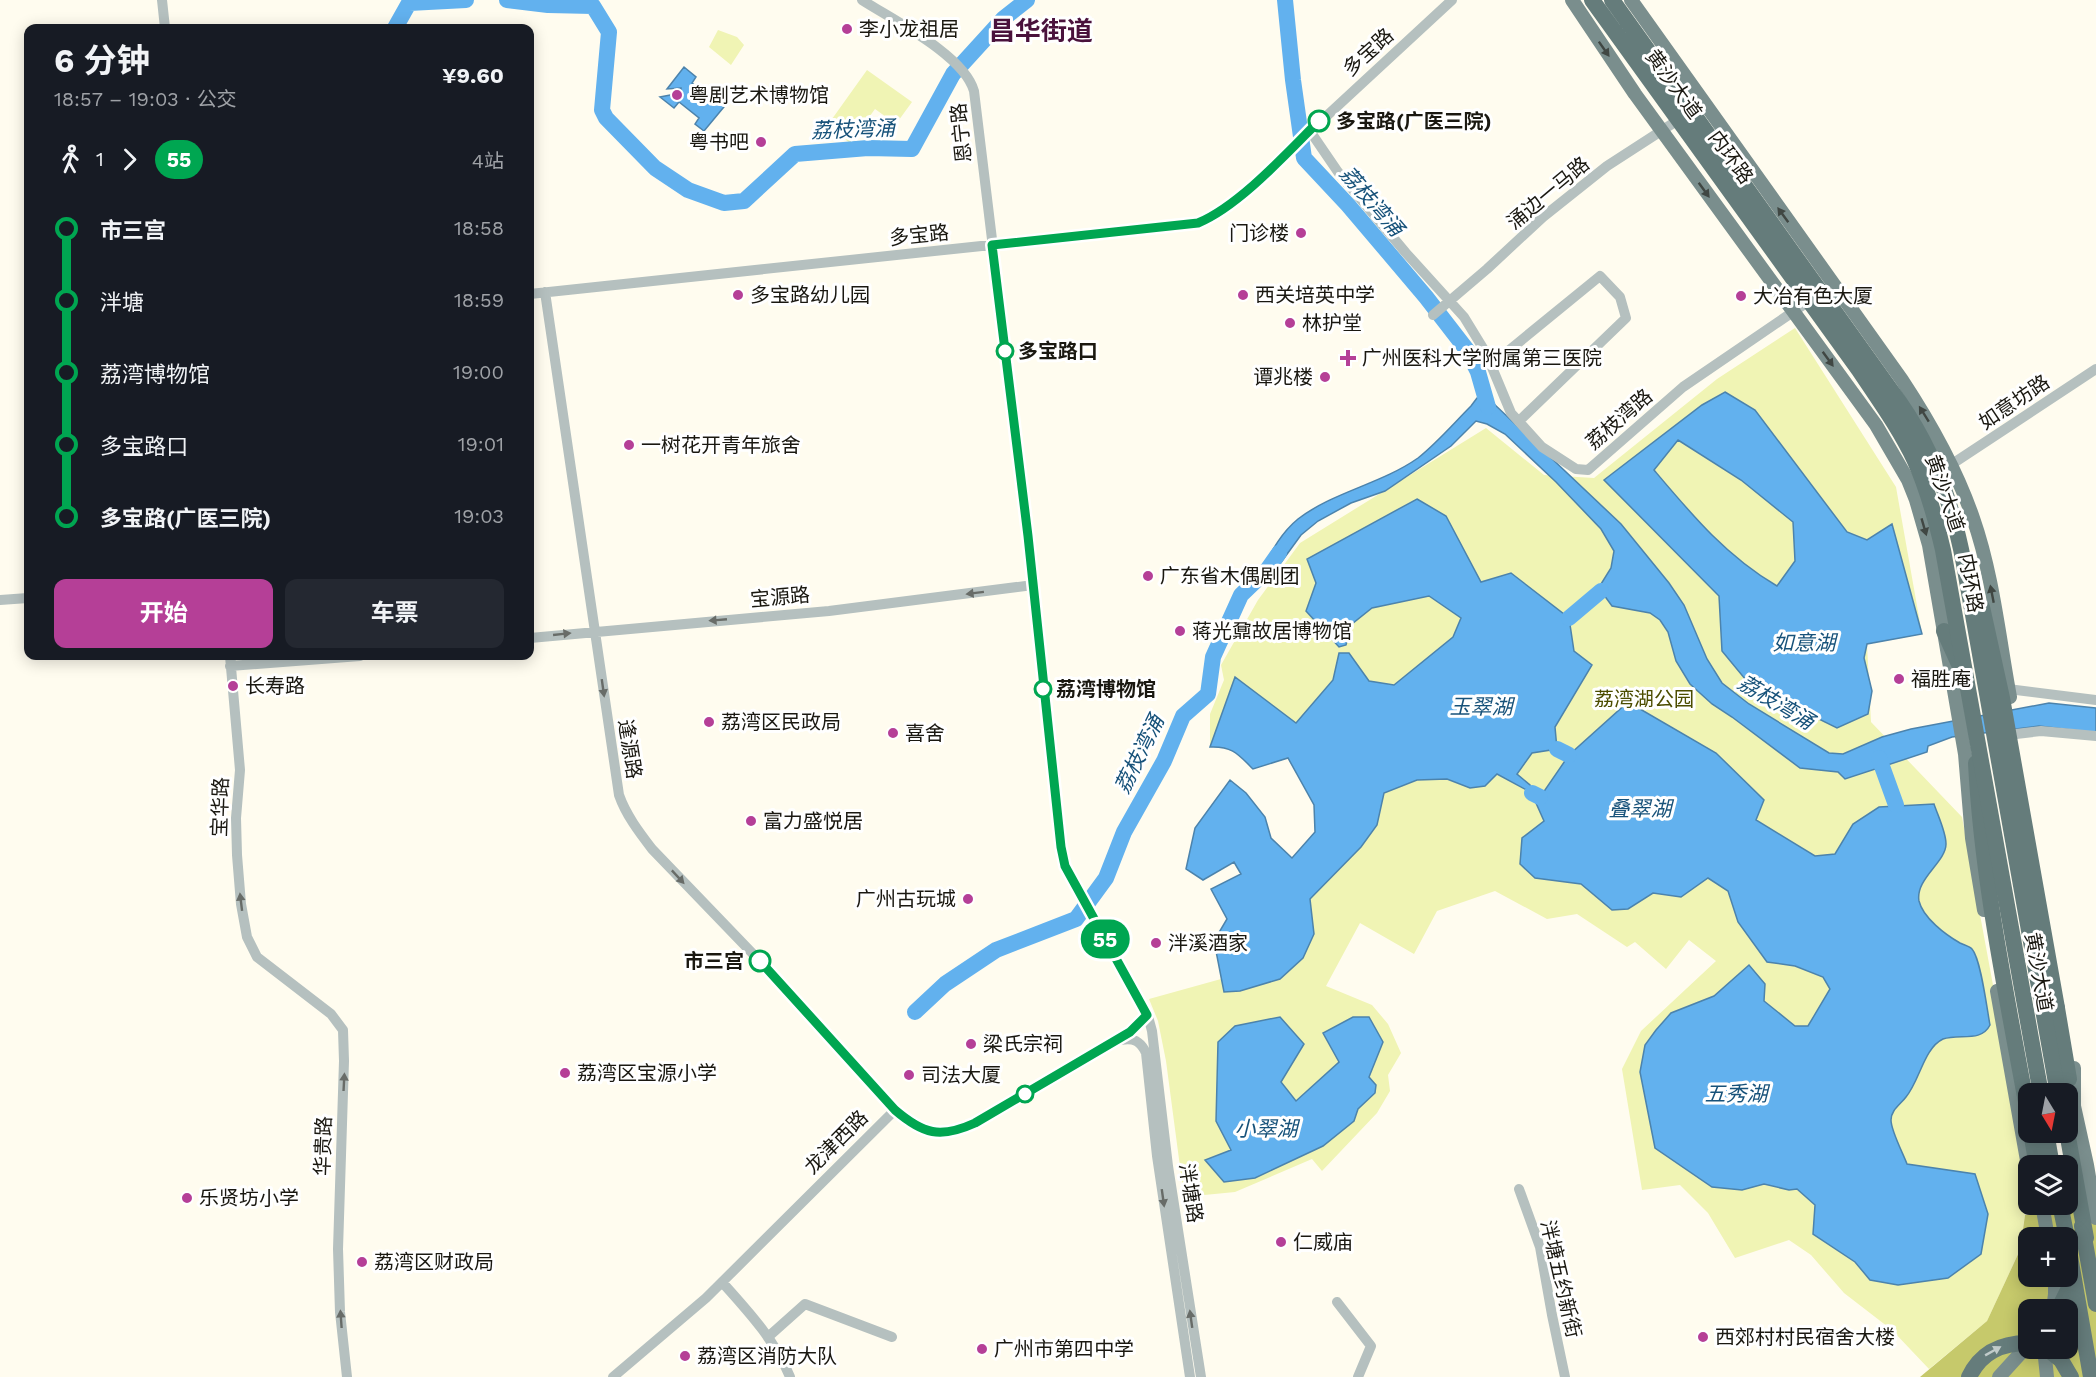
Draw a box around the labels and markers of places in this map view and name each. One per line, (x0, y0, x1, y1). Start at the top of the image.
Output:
place label: 李小龙祖居 (859, 17, 959, 41)
marker: 李小龙祖居 (840, 22, 854, 36)
place label: 粤剧艺术博物馆 (689, 83, 829, 107)
marker: 粤剧艺术博物馆 (670, 88, 684, 102)
place label: 多宝路(广医三院) (1336, 109, 1492, 133)
marker: 多宝路(广医三院) (1308, 110, 1330, 132)
place label: 粤书吧 (689, 130, 749, 154)
marker: 粤书吧 (754, 135, 768, 149)
place label: 门诊楼 (1229, 221, 1289, 245)
marker: 门诊楼 (1294, 226, 1308, 240)
place label: 多宝路幼儿园 (750, 283, 870, 307)
place label: 西关培英中学 (1255, 283, 1375, 307)
place label: 大冶有色大厦 (1753, 284, 1873, 308)
marker: 多宝路幼儿园 (731, 288, 745, 302)
marker: 西关培英中学 (1236, 288, 1250, 302)
marker: 大冶有色大厦 (1734, 289, 1748, 303)
place label: 林护堂 (1302, 311, 1362, 335)
marker: 林护堂 (1283, 316, 1297, 330)
place label: 多宝路口 (1018, 339, 1098, 363)
marker: 多宝路口 (996, 342, 1014, 360)
place label: 广州医科大学附属第三医院 (1362, 346, 1602, 370)
marker: 广州医科大学附属第三医院 (1339, 349, 1357, 367)
place label: 谭兆楼 (1253, 365, 1313, 389)
marker: 谭兆楼 (1318, 370, 1332, 384)
place label: 一树花开青年旅舍 (641, 433, 801, 457)
marker: 一树花开青年旅舍 (622, 438, 636, 452)
place label: 广东省木偶剧团 (1160, 564, 1300, 588)
marker: 广东省木偶剧团 (1141, 569, 1155, 583)
place label: 蒋光鼐故居博物馆 (1192, 619, 1352, 643)
marker: 蒋光鼐故居博物馆 (1173, 624, 1187, 638)
place label: 福胜庵 (1911, 667, 1971, 691)
marker: 福胜庵 (1892, 672, 1906, 686)
place label: 长寿路 (245, 674, 305, 698)
place label: 荔湾博物馆 (1056, 677, 1156, 701)
marker: 长寿路 (226, 679, 240, 693)
marker: 荔湾博物馆 (1034, 680, 1052, 698)
place label: 荔湾区民政局 (721, 710, 841, 734)
marker: 荔湾区民政局 (702, 715, 716, 729)
place label: 喜舍 (905, 721, 945, 745)
marker: 喜舍 (886, 726, 900, 740)
place label: 富力盛悦居 (763, 809, 863, 833)
marker: 富力盛悦居 (744, 814, 758, 828)
place label: 广州古玩城 (856, 887, 956, 911)
marker: 广州古玩城 (961, 892, 975, 906)
place label: 泮溪酒家 (1168, 931, 1248, 955)
marker: 泮溪酒家 (1149, 936, 1163, 950)
place label: 市三宫 (684, 949, 744, 973)
marker: 市三宫 (749, 950, 771, 972)
place label: 梁氏宗祠 (983, 1032, 1063, 1056)
marker: 梁氏宗祠 (964, 1037, 978, 1051)
place label: 荔湾区宝源小学 (577, 1061, 717, 1085)
place label: 司法大厦 (921, 1063, 1001, 1087)
marker: 荔湾区宝源小学 (558, 1066, 572, 1080)
marker: 司法大厦 (902, 1068, 916, 1082)
unlabelled marker (1016, 1085, 1034, 1103)
place label: 乐贤坊小学 (199, 1186, 299, 1210)
marker: 乐贤坊小学 (180, 1191, 194, 1205)
place label: 仁威庙 (1293, 1230, 1353, 1254)
marker: 仁威庙 (1274, 1235, 1288, 1249)
place label: 荔湾区财政局 (374, 1250, 494, 1274)
marker: 荔湾区财政局 (355, 1255, 369, 1269)
place label: 西郊村村民宿舍大楼 (1715, 1325, 1895, 1349)
marker: 西郊村村民宿舍大楼 (1696, 1330, 1710, 1344)
place label: 广州市第四中学 (994, 1337, 1134, 1361)
marker: 广州市第四中学 (975, 1342, 989, 1356)
place label: 荔湾区消防大队 (697, 1344, 837, 1368)
marker: 荔湾区消防大队 (678, 1349, 692, 1363)

